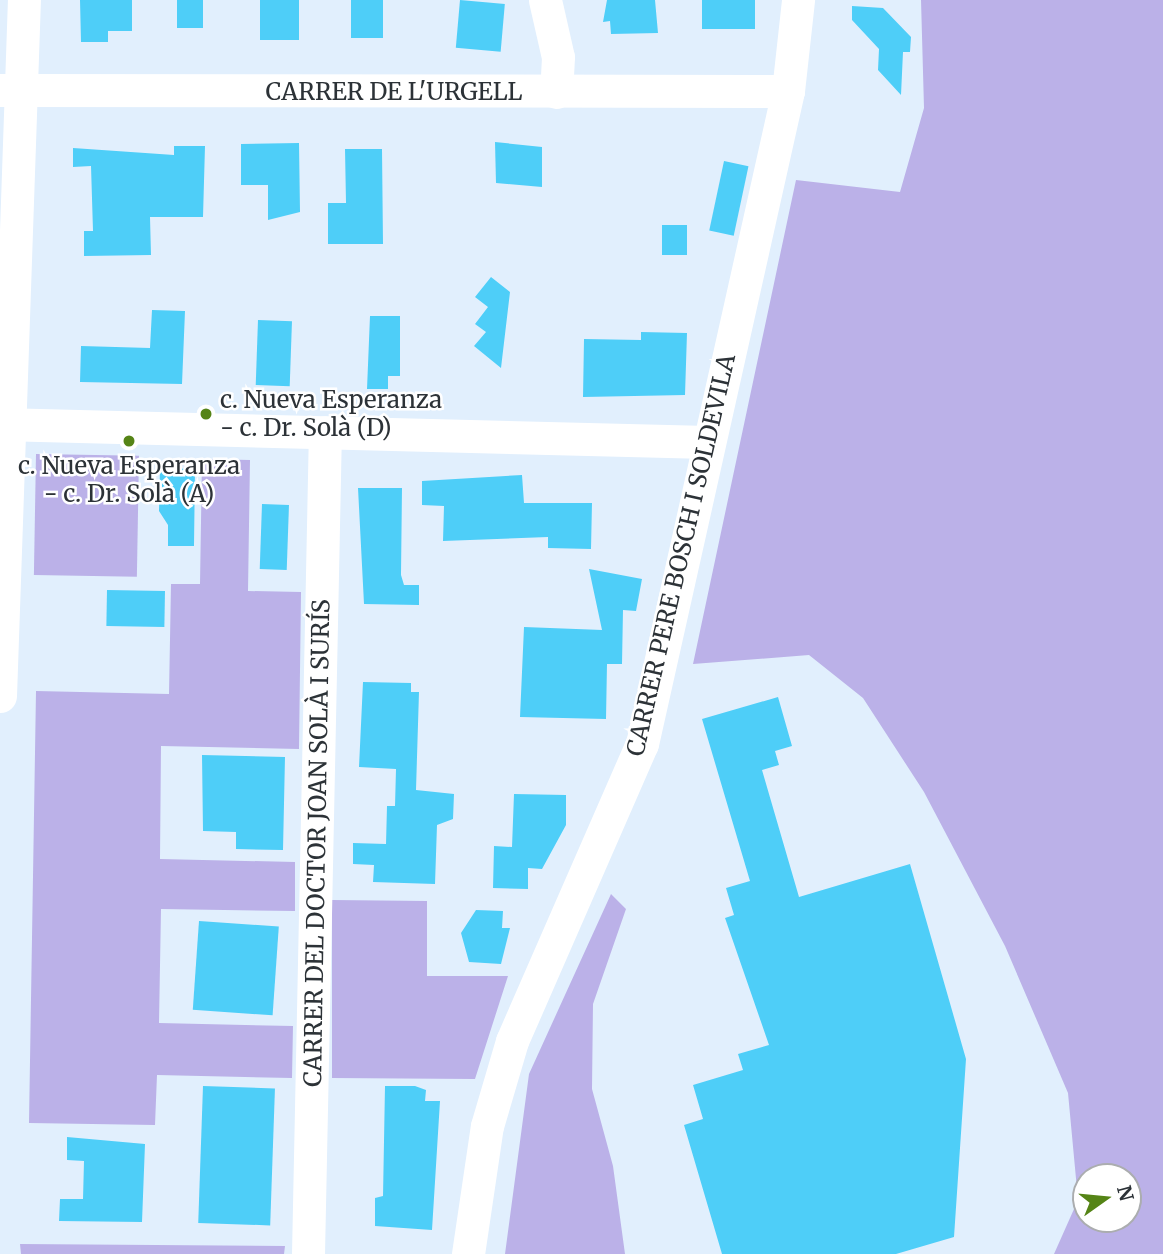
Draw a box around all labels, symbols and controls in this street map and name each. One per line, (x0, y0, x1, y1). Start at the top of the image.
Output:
street label: CARRER DE L'URGELL (266, 78, 522, 106)
street label: CARRER PERE BOSCH I SOLDEVILA (621, 351, 741, 759)
place label: c. Nueva Esperanza - c. Dr. Solà (D) (220, 386, 442, 442)
marker: c. Nueva Esperanza - c. Dr. Solà (D) (198, 406, 214, 422)
marker: c. Nueva Esperanza - c. Dr. Solà (A) (121, 433, 137, 449)
place label: c. Nueva Esperanza - c. Dr. Solà (A) (18, 452, 240, 508)
street label: CARRER DEL DOCTOR JOAN SOLÀ I SURÍS (298, 599, 336, 1087)
north arrow (1072, 1163, 1142, 1233)
text: N (1112, 1183, 1139, 1203)

